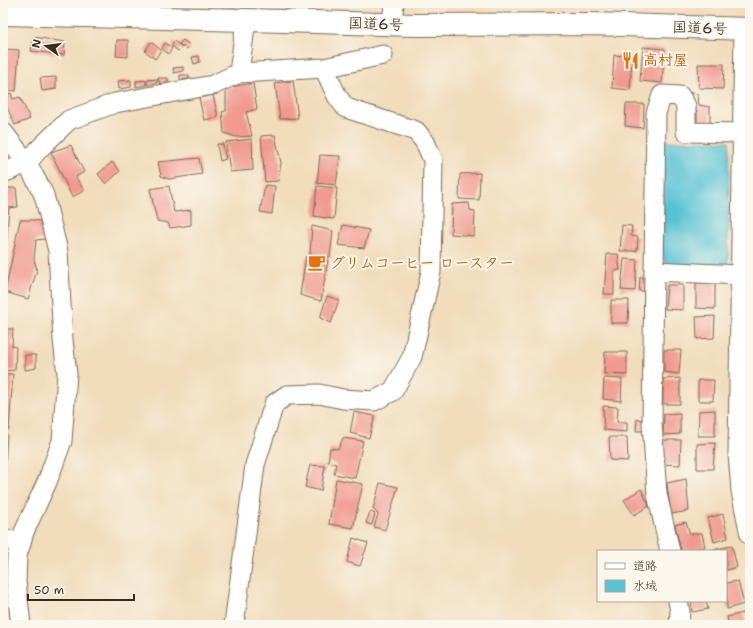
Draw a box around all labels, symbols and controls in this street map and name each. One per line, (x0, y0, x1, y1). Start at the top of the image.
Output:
street label: 国道6号 (348, 13, 404, 35)
street label: 国道6号 (672, 17, 728, 39)
north arrow (26, 26, 66, 66)
text: N (28, 37, 45, 50)
restaurant icon: 高村屋 (620, 50, 640, 70)
place label: 高村屋 (643, 50, 688, 70)
cafe icon: グリムコーヒー ロースター (307, 253, 327, 273)
place label: グリムコーヒー ロースター (330, 253, 514, 273)
legend (597, 550, 727, 602)
text: 道路 (633, 558, 657, 574)
scale bar (28, 576, 134, 602)
text: 水域 (633, 578, 657, 594)
text: 50 m (34, 582, 64, 598)

